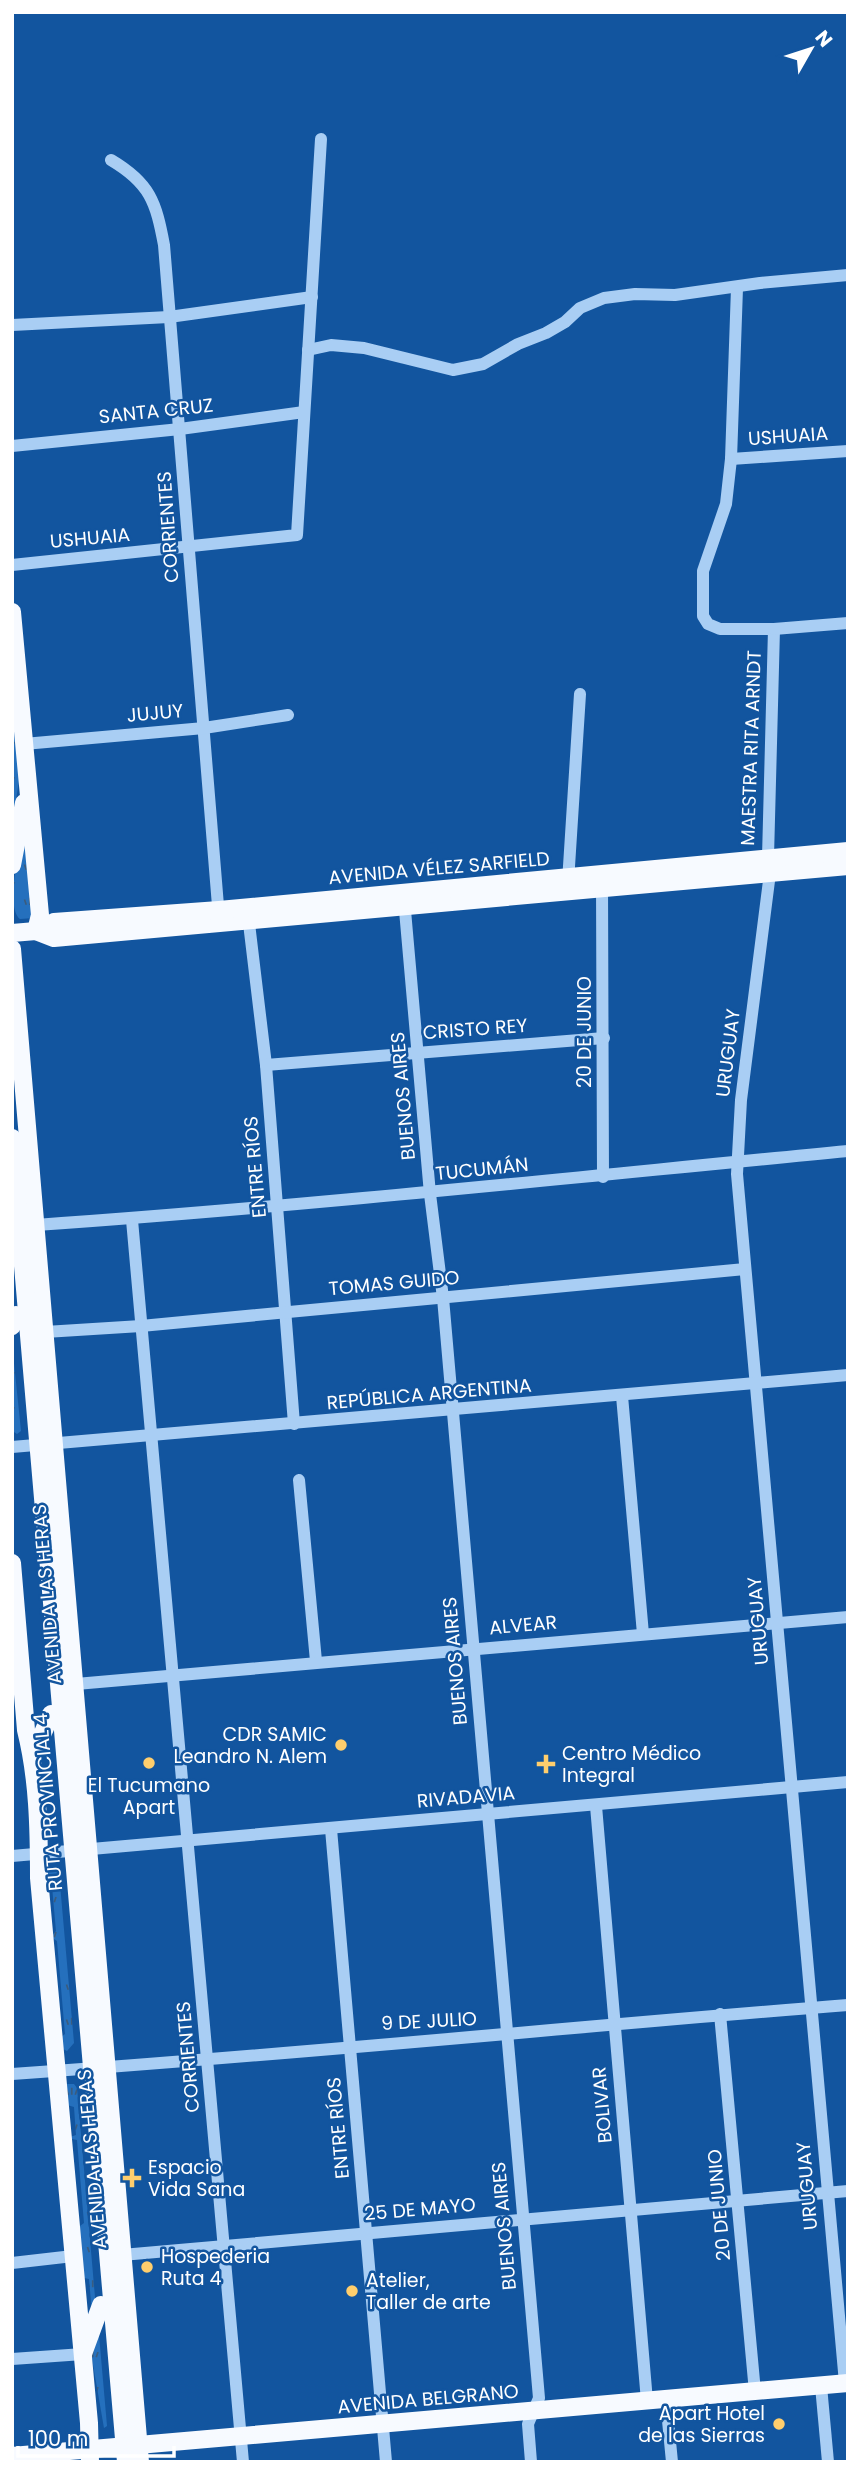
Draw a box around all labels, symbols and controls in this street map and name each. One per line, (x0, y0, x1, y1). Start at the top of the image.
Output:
north arrow (776, 14, 846, 84)
text: N (809, 25, 839, 53)
street label: SANTA CRUZ (97, 392, 215, 430)
street label: USHUAIA (747, 420, 829, 452)
street label: CORRIENTES (151, 470, 185, 584)
street label: USHUAIA (49, 521, 131, 555)
street label: MAESTRA RITA ARNDT (734, 650, 768, 846)
street label: JUJUY (125, 697, 185, 729)
street label: AVENIDA VÉLEZ SARFIELD (327, 845, 551, 891)
street label: 20 DE JUNIO (571, 976, 598, 1088)
street label: URUGUAY (709, 1007, 747, 1099)
street label: CRISTO REY (422, 1012, 528, 1046)
street label: BUENOS AIRES (384, 1031, 422, 1161)
street label: ENTRE RÍOS (237, 1115, 273, 1219)
street label: TUCUMÁN (434, 1151, 530, 1187)
street label: TOMAS GUIDO (327, 1264, 461, 1302)
street label: REPÚBLICA ARGENTINA (325, 1372, 533, 1416)
street label: AVENIDA LAS HERAS (26, 1503, 68, 1685)
street label: URUGUAY (741, 1576, 775, 1666)
street label: BUENOS AIRES (436, 1596, 474, 1726)
street label: ALVEAR (488, 1609, 558, 1641)
street label: RUTA PROVINCIAL 4 (27, 1712, 69, 1892)
place label: CDR SAMIC Leandro N. Alem (174, 1721, 327, 1770)
marker: CDR SAMIC Leandro N. Alem (333, 1737, 349, 1753)
place label: Centro Médico Integral (562, 1740, 701, 1789)
marker: Centro Médico Integral (536, 1754, 556, 1774)
marker: El Tucumano Apart (141, 1755, 157, 1771)
place label: El Tucumano Apart (88, 1772, 210, 1821)
street label: RIVADAVIA (416, 1779, 516, 1815)
street label: CORRIENTES (170, 2000, 206, 2114)
street label: 9 DE JULIO (380, 2005, 478, 2037)
street label: BOLIVAR (585, 2066, 619, 2144)
street label: AVENIDA LAS HERAS (71, 2068, 113, 2250)
street label: ENTRE RÍOS (320, 2076, 356, 2180)
street label: URUGUAY (790, 2141, 824, 2231)
street label: 20 DE JUNIO (701, 2148, 737, 2262)
place label: Espacio Vida Sana (148, 2154, 245, 2203)
street label: BUENOS AIRES (485, 2161, 523, 2291)
marker: Espacio Vida Sana (122, 2168, 142, 2188)
street label: 25 DE MAYO (363, 2191, 477, 2227)
place label: Hospederia Ruta 4 (161, 2243, 270, 2292)
marker: Hospederia Ruta 4 (139, 2259, 155, 2275)
place label: Atelier, Taller de arte (366, 2267, 491, 2316)
marker: Atelier, Taller de arte (344, 2283, 360, 2299)
street label: AVENIDA BELGRANO (336, 2378, 520, 2420)
place label: Apart Hotel de las Sierras (638, 2400, 765, 2449)
scale bar (18, 2414, 173, 2458)
marker: Apart Hotel de las Sierras (771, 2416, 787, 2432)
text: 100 m (28, 2424, 88, 2453)

